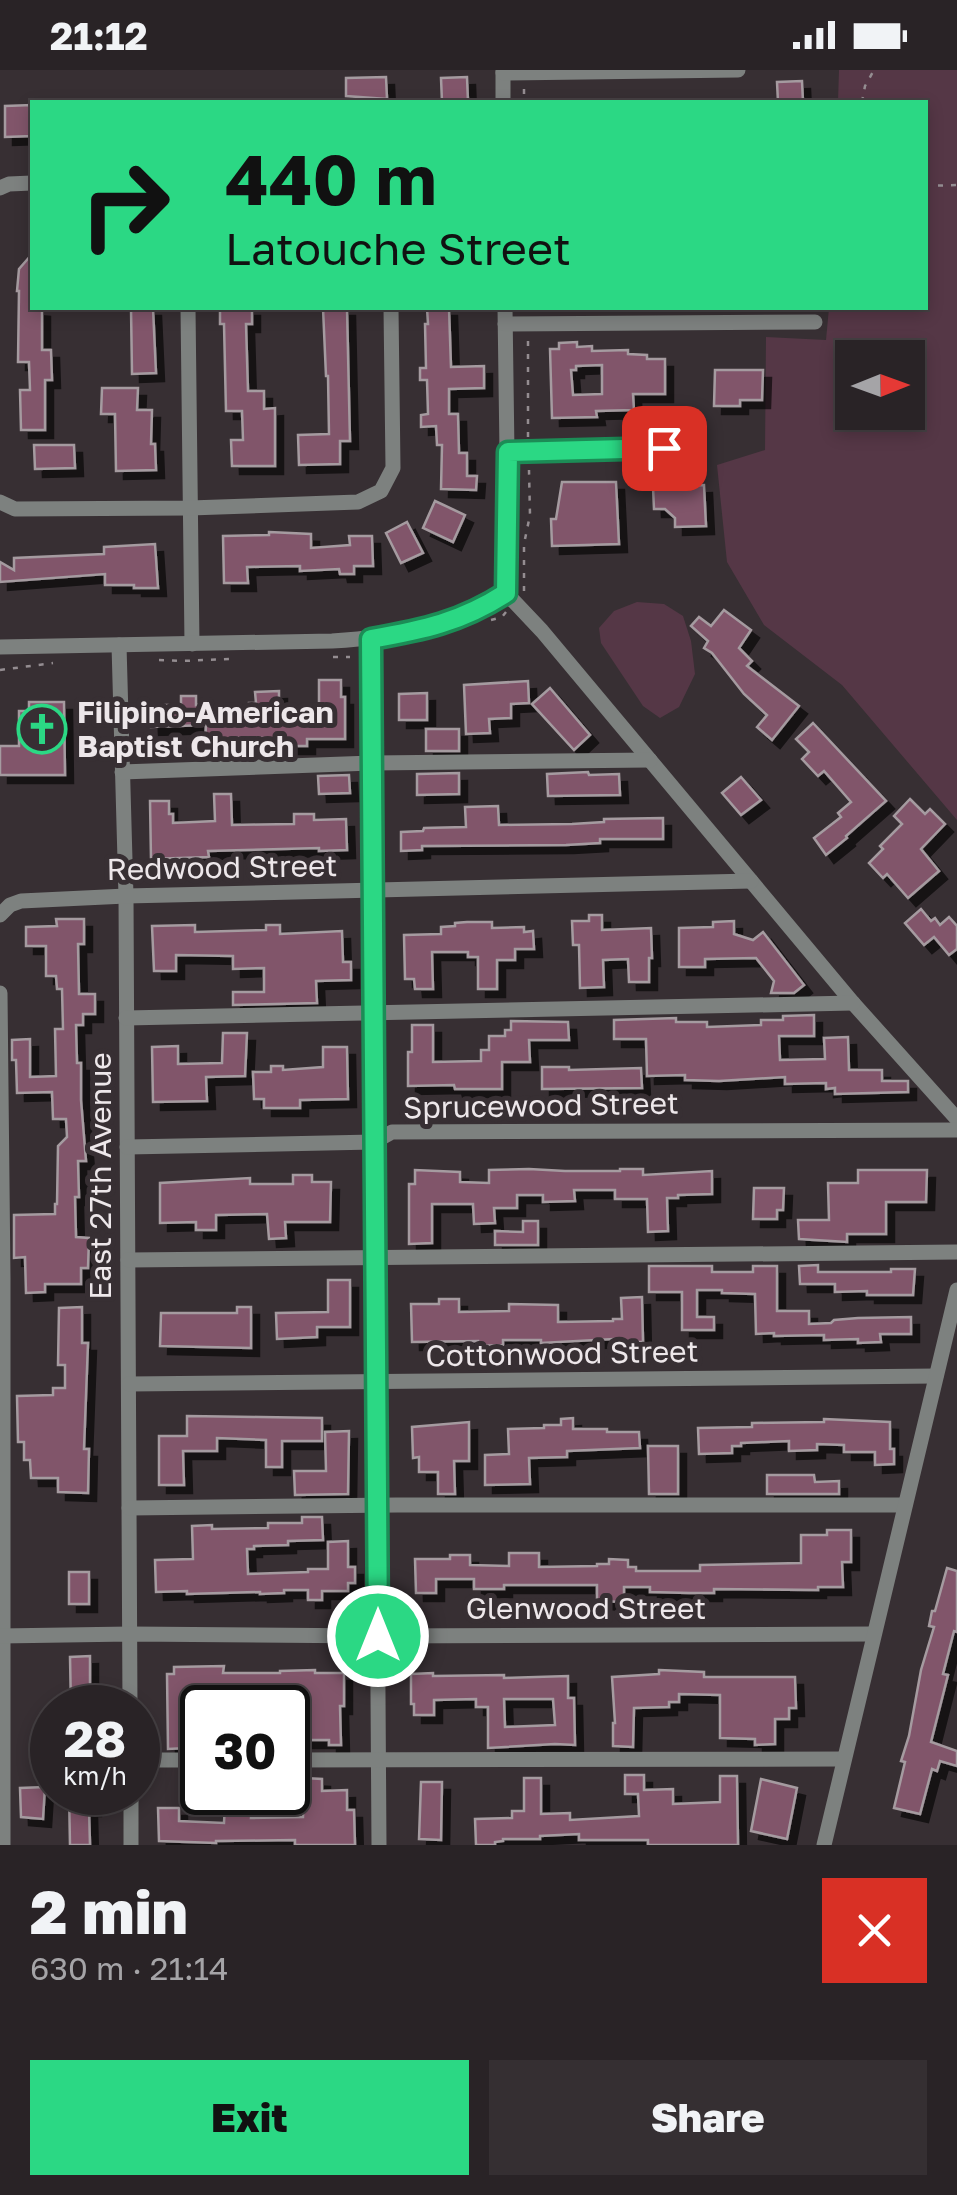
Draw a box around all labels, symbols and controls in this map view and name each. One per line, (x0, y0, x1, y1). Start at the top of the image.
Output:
text: 21:12 (50, 13, 148, 58)
text: 440 m (225, 136, 437, 220)
icon: right (60, 140, 190, 270)
text: Latouche Street (225, 221, 571, 275)
north arrow (835, 340, 925, 430)
map controls (835, 340, 925, 430)
pin (622, 406, 707, 491)
icon: arrive (637, 421, 692, 476)
place label: Filipino-American Baptist Church (77, 694, 334, 764)
church icon: Filipino-American Baptist Church (16, 703, 68, 755)
street label: Redwood Street (106, 847, 338, 887)
street label: East 27th Avenue (82, 1052, 118, 1300)
street label: Sprucewood Street (403, 1085, 679, 1125)
street label: Cottonwood Street (425, 1333, 699, 1373)
position arrow (326, 1584, 430, 1688)
street label: Glenwood Street (466, 1590, 706, 1626)
speed limit sign: 30 (180, 1685, 310, 1815)
text: 28 (64, 1708, 126, 1768)
text: km/h (63, 1760, 127, 1791)
text: 2 min (30, 1875, 188, 1947)
button: close (822, 1878, 927, 1983)
text: 630 m · 21:14 (30, 1949, 229, 1987)
button: Exit (30, 2060, 469, 2175)
button: Share (489, 2060, 927, 2175)

